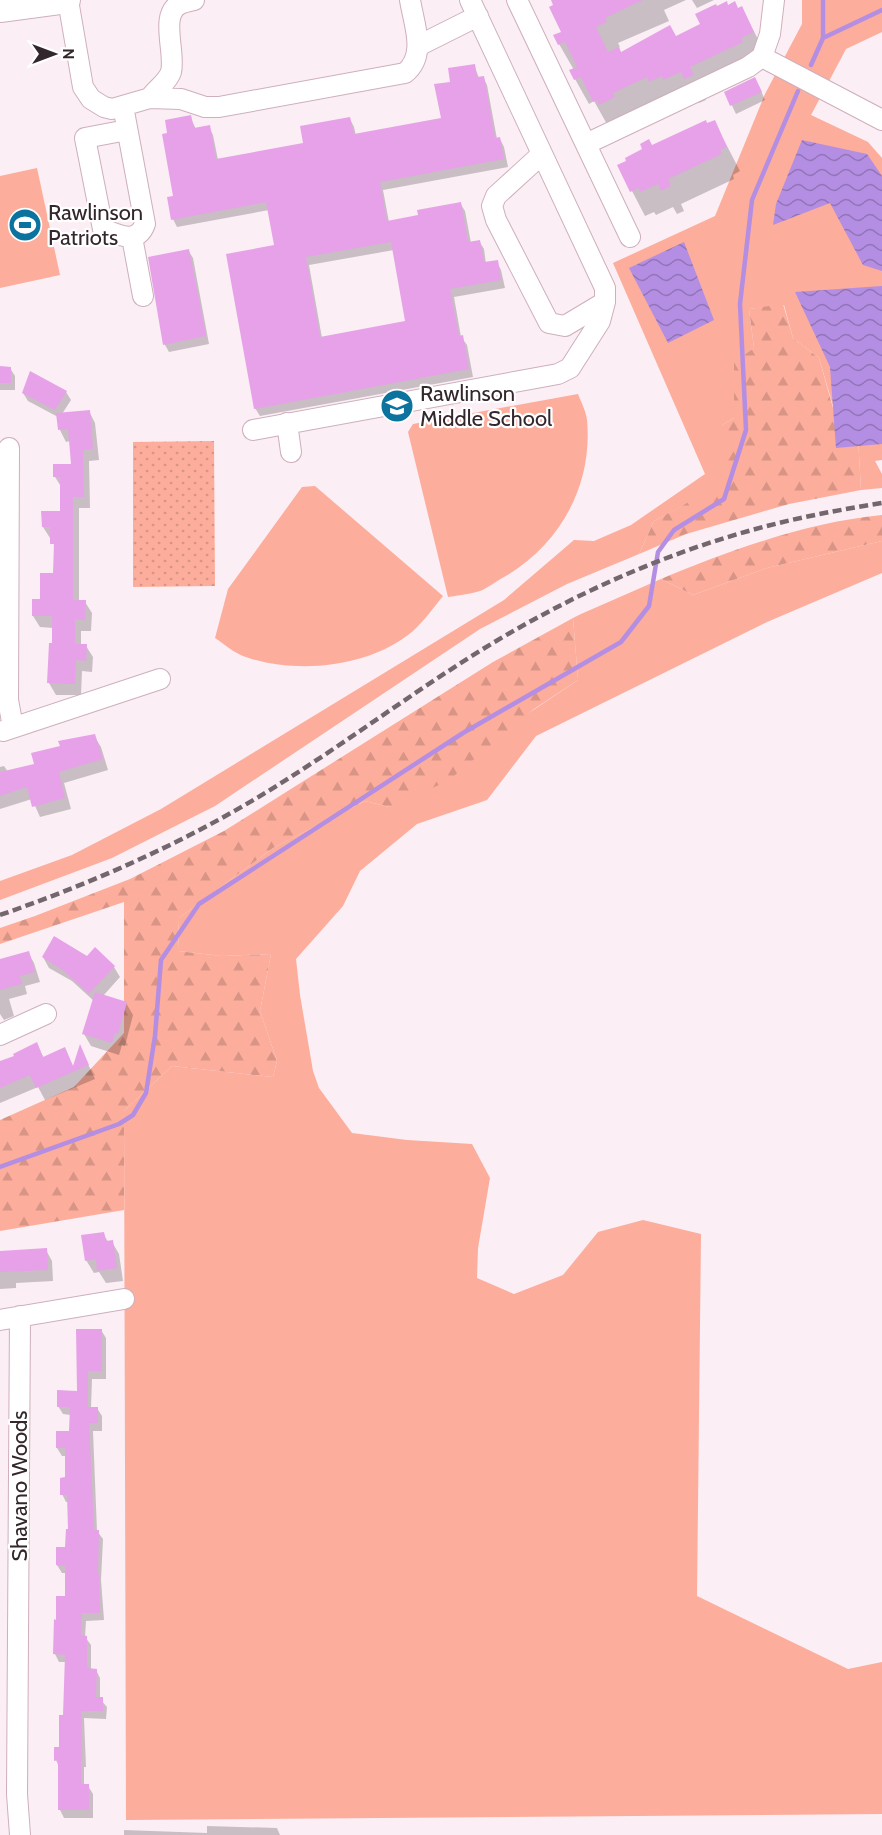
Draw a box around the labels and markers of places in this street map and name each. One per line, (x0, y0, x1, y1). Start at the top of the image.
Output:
place label: Rawlinson Patriots (48, 199, 143, 251)
sports icon: Rawlinson Patriots (7, 207, 43, 243)
place label: Rawlinson Middle School (420, 380, 553, 432)
school or university icon: Rawlinson Middle School (379, 388, 415, 424)

